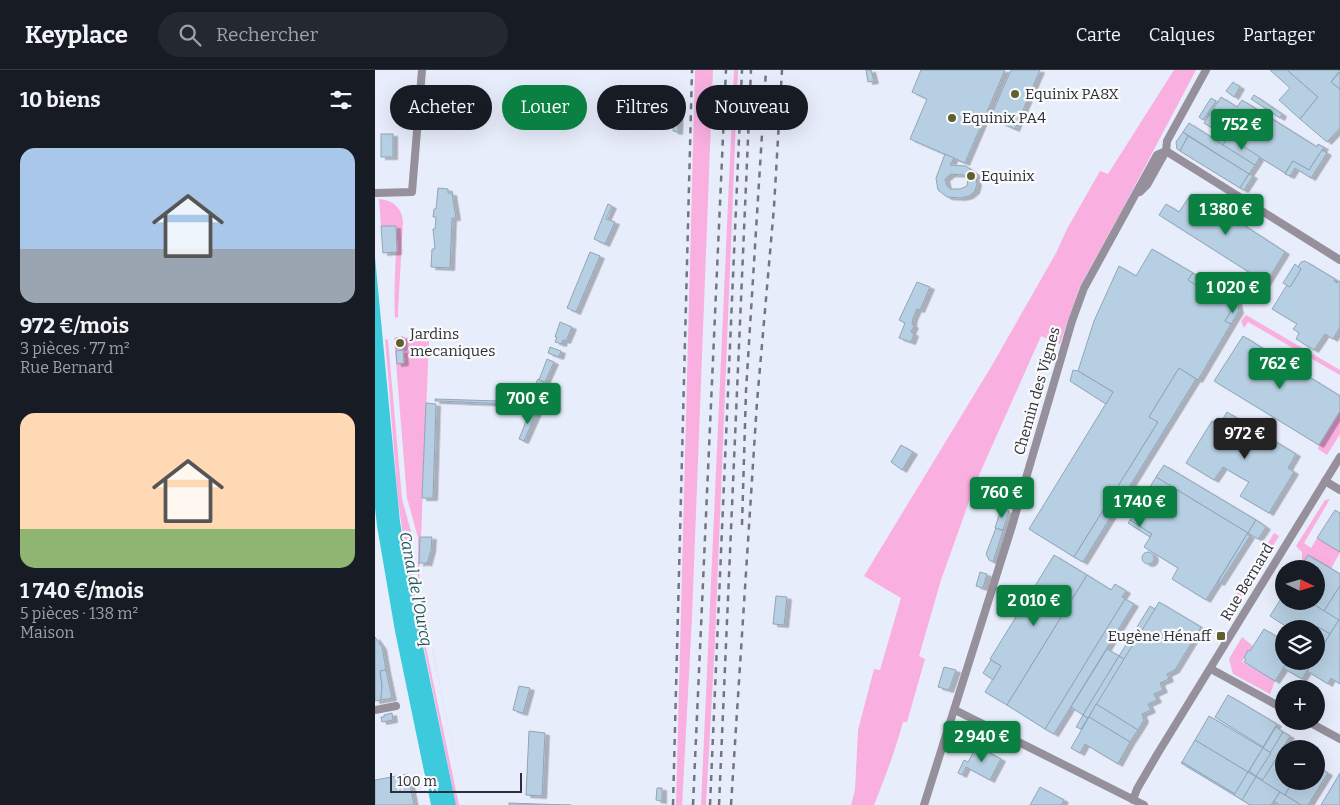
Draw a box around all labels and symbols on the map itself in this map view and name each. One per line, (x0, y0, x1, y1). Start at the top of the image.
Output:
place label: Equinix PA8X (1025, 85, 1119, 103)
marker: Equinix PA8X (1009, 88, 1021, 100)
pin: 752 € (1207, 108, 1277, 151)
place label: Equinix PA4 (962, 109, 1046, 127)
marker: Equinix PA4 (946, 112, 958, 124)
place label: Equinix (981, 167, 1035, 185)
marker: Equinix (965, 170, 977, 182)
pin: 1 380 € (1180, 194, 1272, 236)
pin: 1 020 € (1187, 272, 1279, 314)
place label: Jardins mecaniques (409, 325, 495, 360)
street label: Chemin des Vignes (1010, 325, 1064, 457)
marker: Jardins mecaniques (394, 337, 406, 349)
pin: 762 € (1245, 348, 1315, 390)
pin: 700 € (493, 382, 563, 425)
pin: 972 € (1210, 418, 1280, 460)
pin: 760 € (967, 476, 1037, 519)
pin: 1 740 € (1094, 486, 1186, 528)
water label: Canal de l'Ourcq (396, 530, 436, 648)
street label: Rue Bernard (1217, 540, 1277, 624)
north arrow (1275, 560, 1325, 610)
pin: 2 010 € (988, 584, 1080, 627)
place label: Eugène Hénaff (1108, 627, 1213, 645)
marker: Eugène Hénaff (1215, 630, 1227, 642)
pin: 2 940 € (936, 720, 1028, 763)
scale bar (390, 770, 523, 793)

